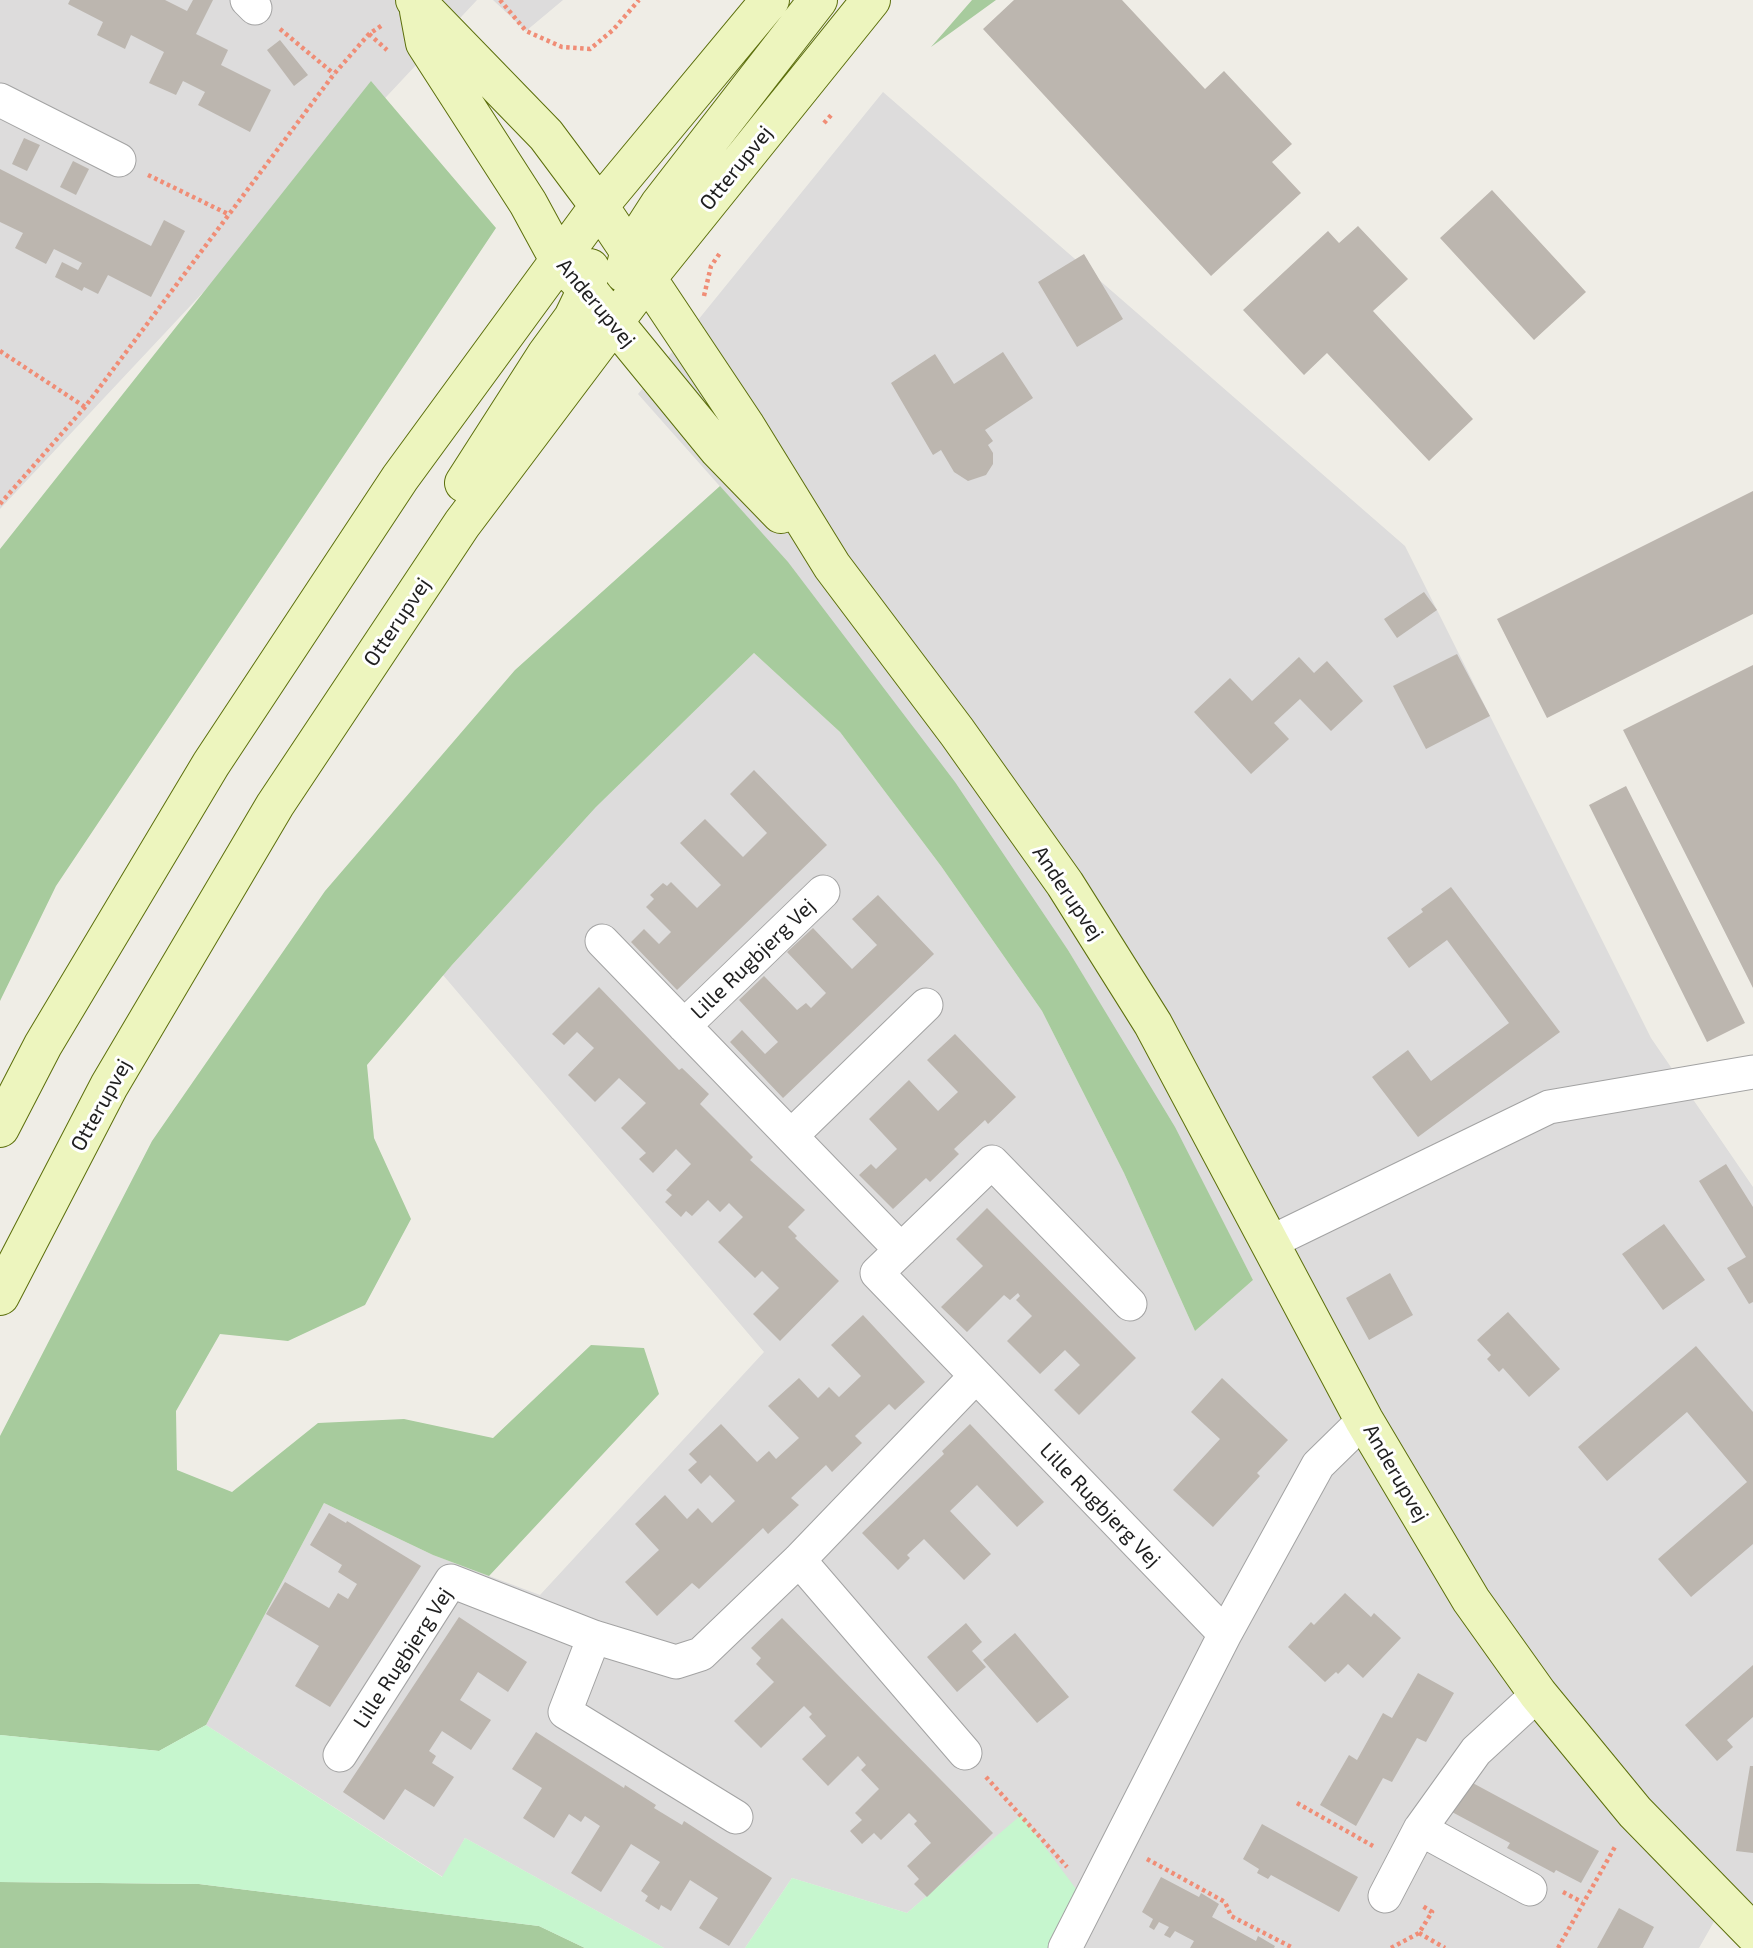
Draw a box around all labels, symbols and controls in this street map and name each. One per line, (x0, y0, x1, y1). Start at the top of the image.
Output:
street label: Otterupvej (694, 121, 778, 215)
street label: Anderupvej (551, 253, 641, 353)
street label: Otterupvej (358, 573, 436, 671)
street label: Anderupvej (1027, 841, 1109, 945)
street label: Lille Rugbjerg Vej (686, 893, 820, 1025)
street label: Otterupvej (65, 1055, 137, 1155)
street label: Anderupvej (1358, 1420, 1434, 1526)
street label: Lille Rugbjerg Vej (1034, 1438, 1166, 1572)
street label: Lille Rugbjerg Vej (348, 1583, 458, 1733)

